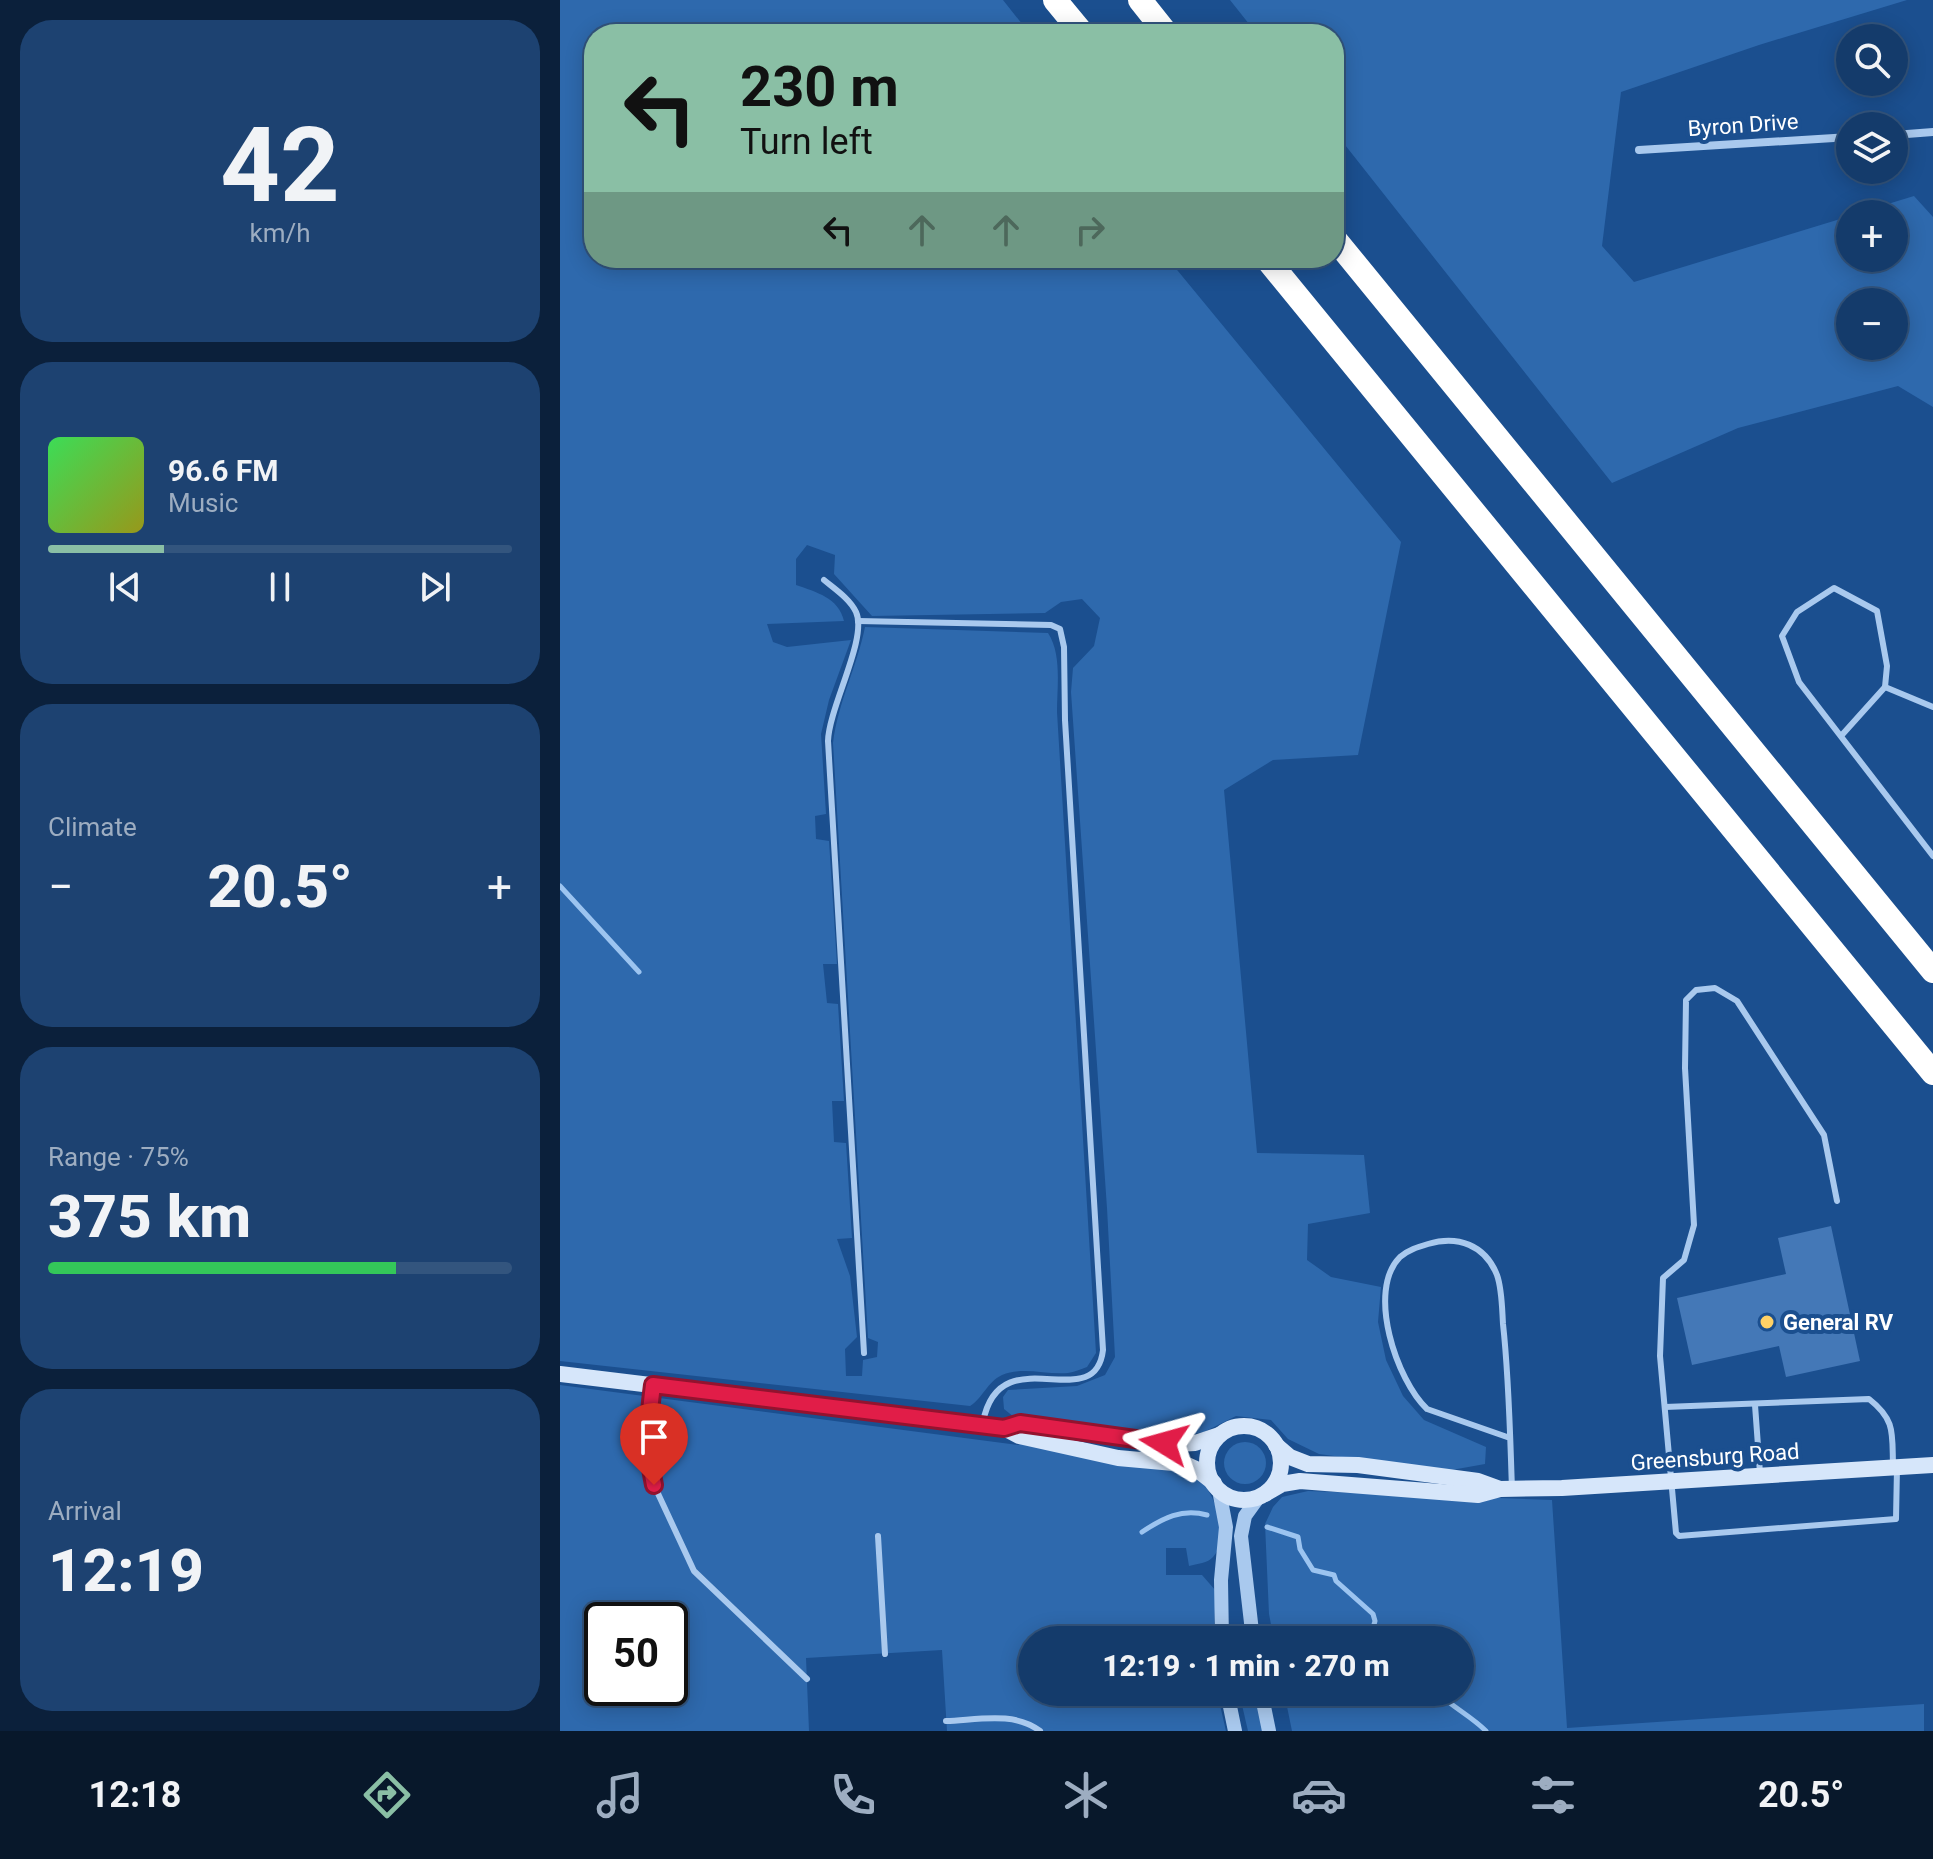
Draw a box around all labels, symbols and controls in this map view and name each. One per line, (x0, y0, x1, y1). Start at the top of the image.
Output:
map controls (1836, 24, 1908, 360)
button: search (1836, 24, 1908, 96)
text: 230 m (740, 54, 899, 120)
icon: left (608, 56, 712, 160)
text: 42 (220, 105, 340, 226)
street label: Byron Drive (1687, 109, 1799, 141)
button: layers (1836, 112, 1908, 184)
text: Turn left (740, 121, 873, 163)
button: + (1836, 200, 1908, 272)
icon: left (816, 208, 860, 252)
icon: ahead (900, 208, 944, 252)
icon: ahead (984, 208, 1028, 252)
icon: right (1068, 208, 1112, 252)
text: km/h (249, 218, 311, 248)
button: − (1836, 288, 1908, 360)
text: 96.6 FM (168, 453, 279, 488)
text: Music (168, 488, 238, 518)
icon: previous (103, 565, 147, 609)
icon: pause (258, 565, 302, 609)
icon: next (413, 565, 457, 609)
text: Climate (48, 812, 137, 842)
text: 20.5° (208, 851, 353, 922)
text: − (48, 861, 73, 913)
text: + (487, 861, 512, 913)
text: Range · 75% (48, 1142, 189, 1172)
text: 375 km (48, 1181, 251, 1252)
place label: General RV (1783, 1310, 1894, 1335)
marker: General RV (1758, 1313, 1776, 1331)
position arrow (1122, 1401, 1206, 1485)
pin (620, 1403, 688, 1485)
icon: arrive (632, 1415, 676, 1459)
street label: Greensburg Road (1630, 1439, 1800, 1475)
text: Arrival (48, 1496, 122, 1526)
text: 12:19 (48, 1535, 204, 1606)
speed limit sign: 50 (584, 1602, 688, 1706)
text: 12:19 · 1 min · 270 m (1102, 1648, 1390, 1683)
icon: directions (359, 1767, 415, 1823)
icon: music (592, 1767, 648, 1823)
icon: phone (825, 1767, 881, 1823)
icon: climate (1058, 1767, 1114, 1823)
icon: car (1291, 1767, 1347, 1823)
icon: filters (1525, 1767, 1581, 1823)
text: 12:18 (89, 1774, 181, 1816)
text: 20.5° (1758, 1774, 1844, 1816)

